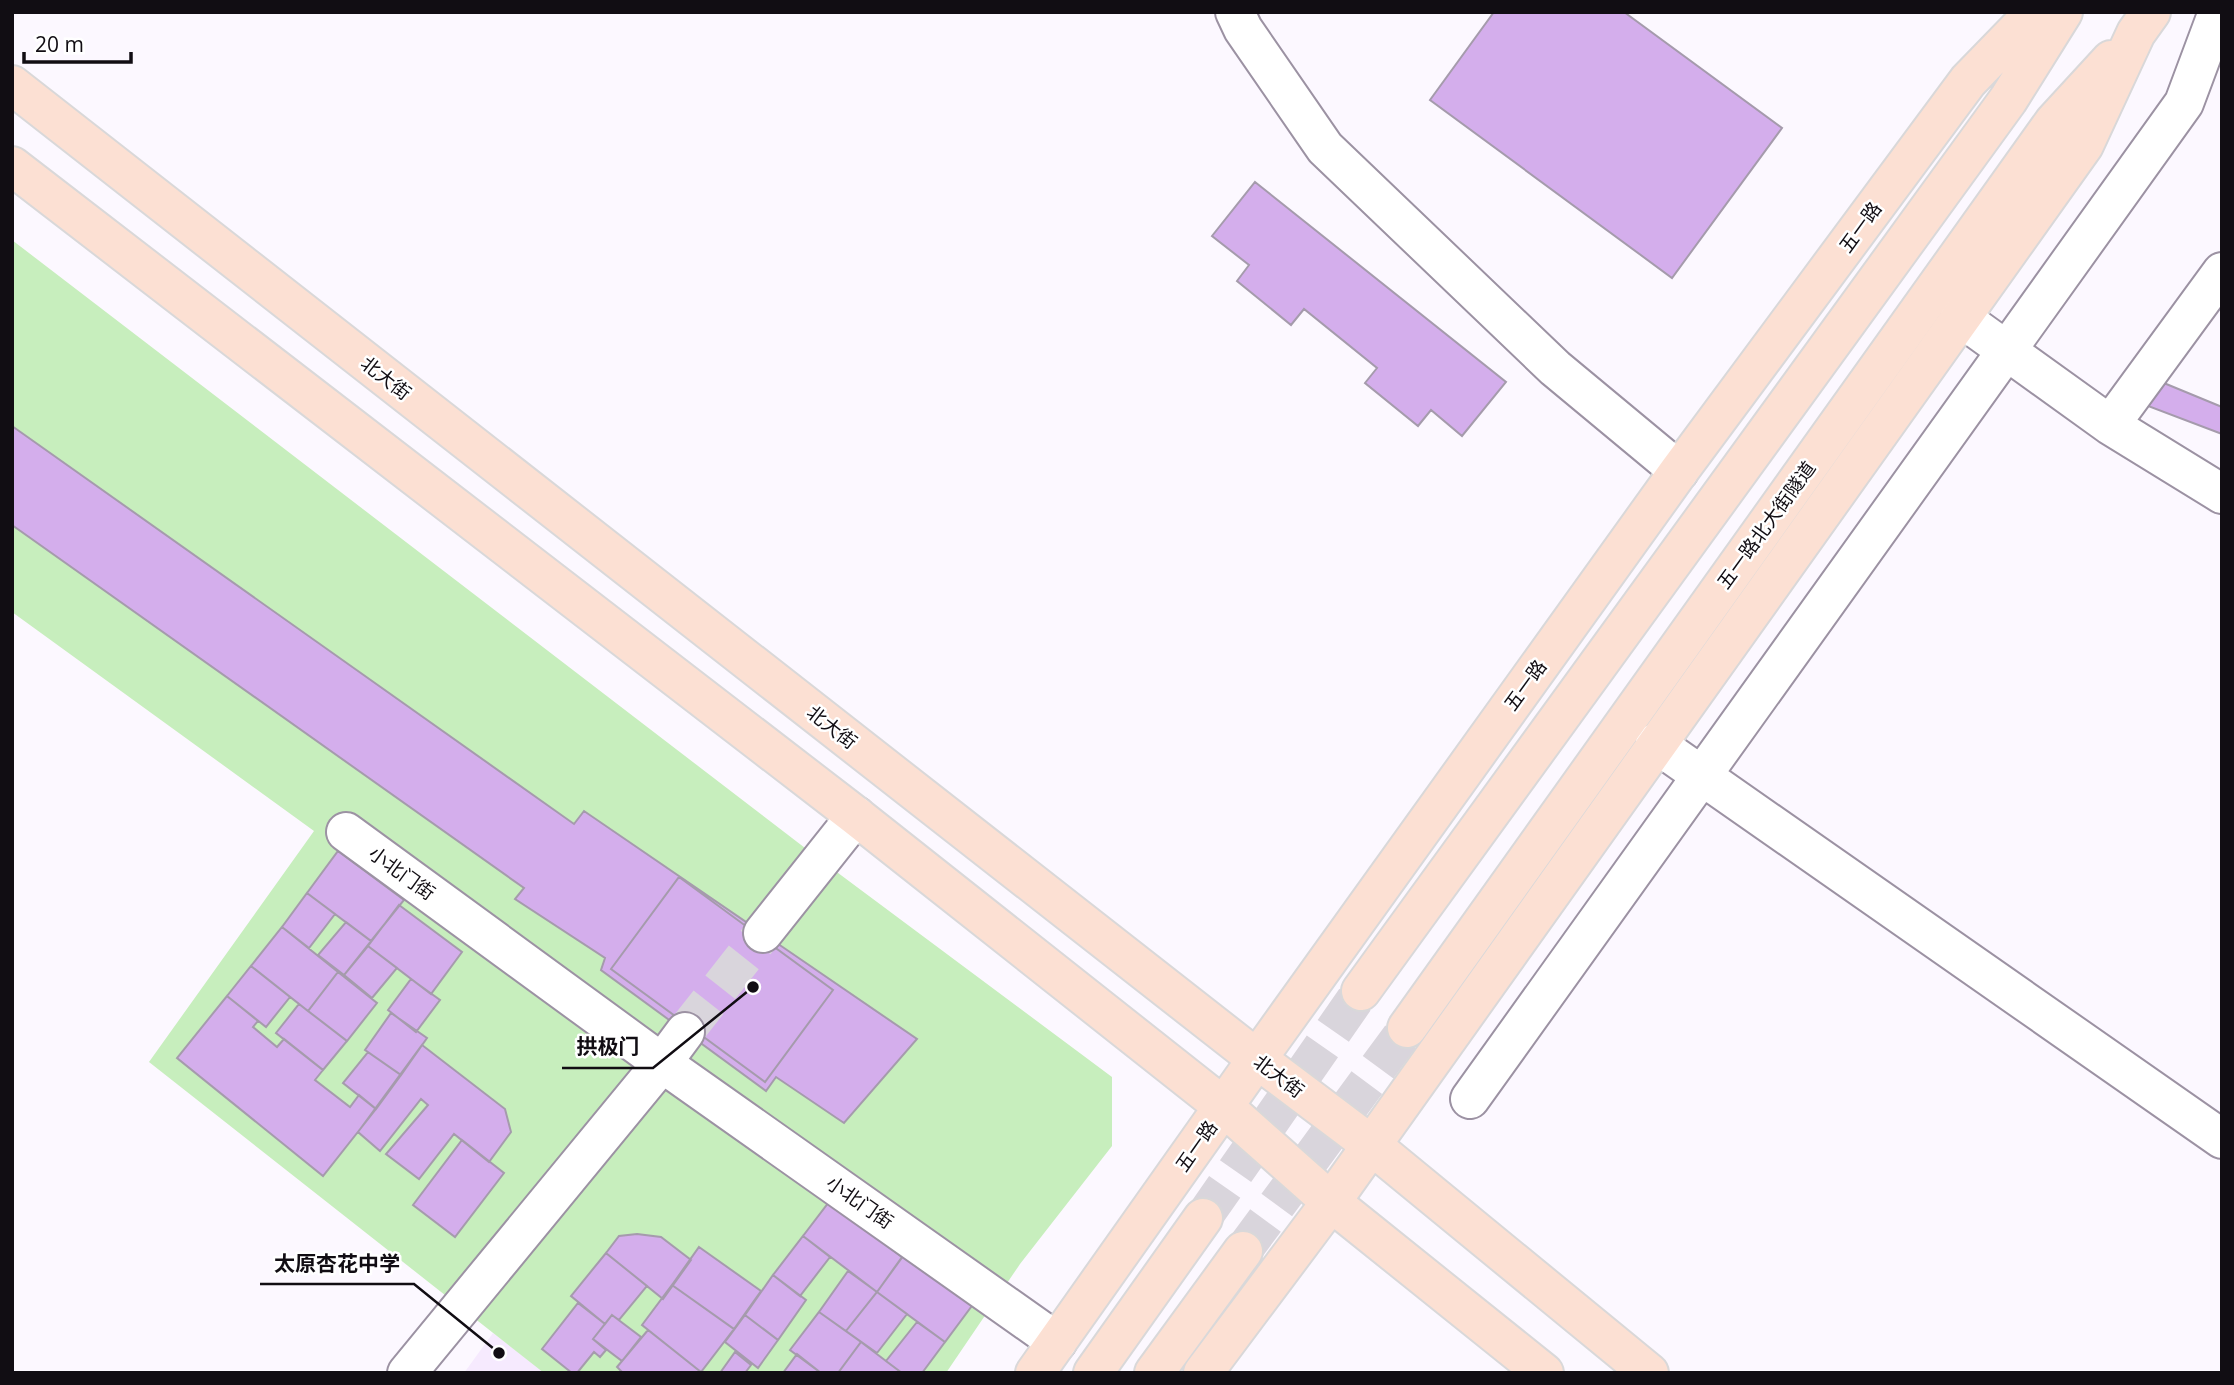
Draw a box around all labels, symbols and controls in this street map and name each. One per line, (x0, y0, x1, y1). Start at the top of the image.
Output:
scale bar (24, 21, 131, 65)
text: 20 m (35, 30, 84, 58)
street label: 五一路 (1833, 196, 1887, 258)
street label: 北大街 (356, 350, 416, 406)
street label: 五一路北大街隧道 (1711, 456, 1821, 594)
street label: 五一路 (1498, 654, 1552, 716)
street label: 北大街 (802, 699, 862, 755)
street label: 小北门街 (364, 840, 440, 906)
callout: 拱极门 (562, 1026, 653, 1068)
text: 拱极门 (577, 1032, 640, 1060)
street label: 北大街 (1248, 1048, 1310, 1104)
street label: 五一路 (1169, 1115, 1223, 1177)
street label: 小北门街 (821, 1170, 899, 1234)
callout: 太原杏花中学 (260, 1242, 414, 1284)
text: 太原杏花中学 (274, 1249, 400, 1277)

